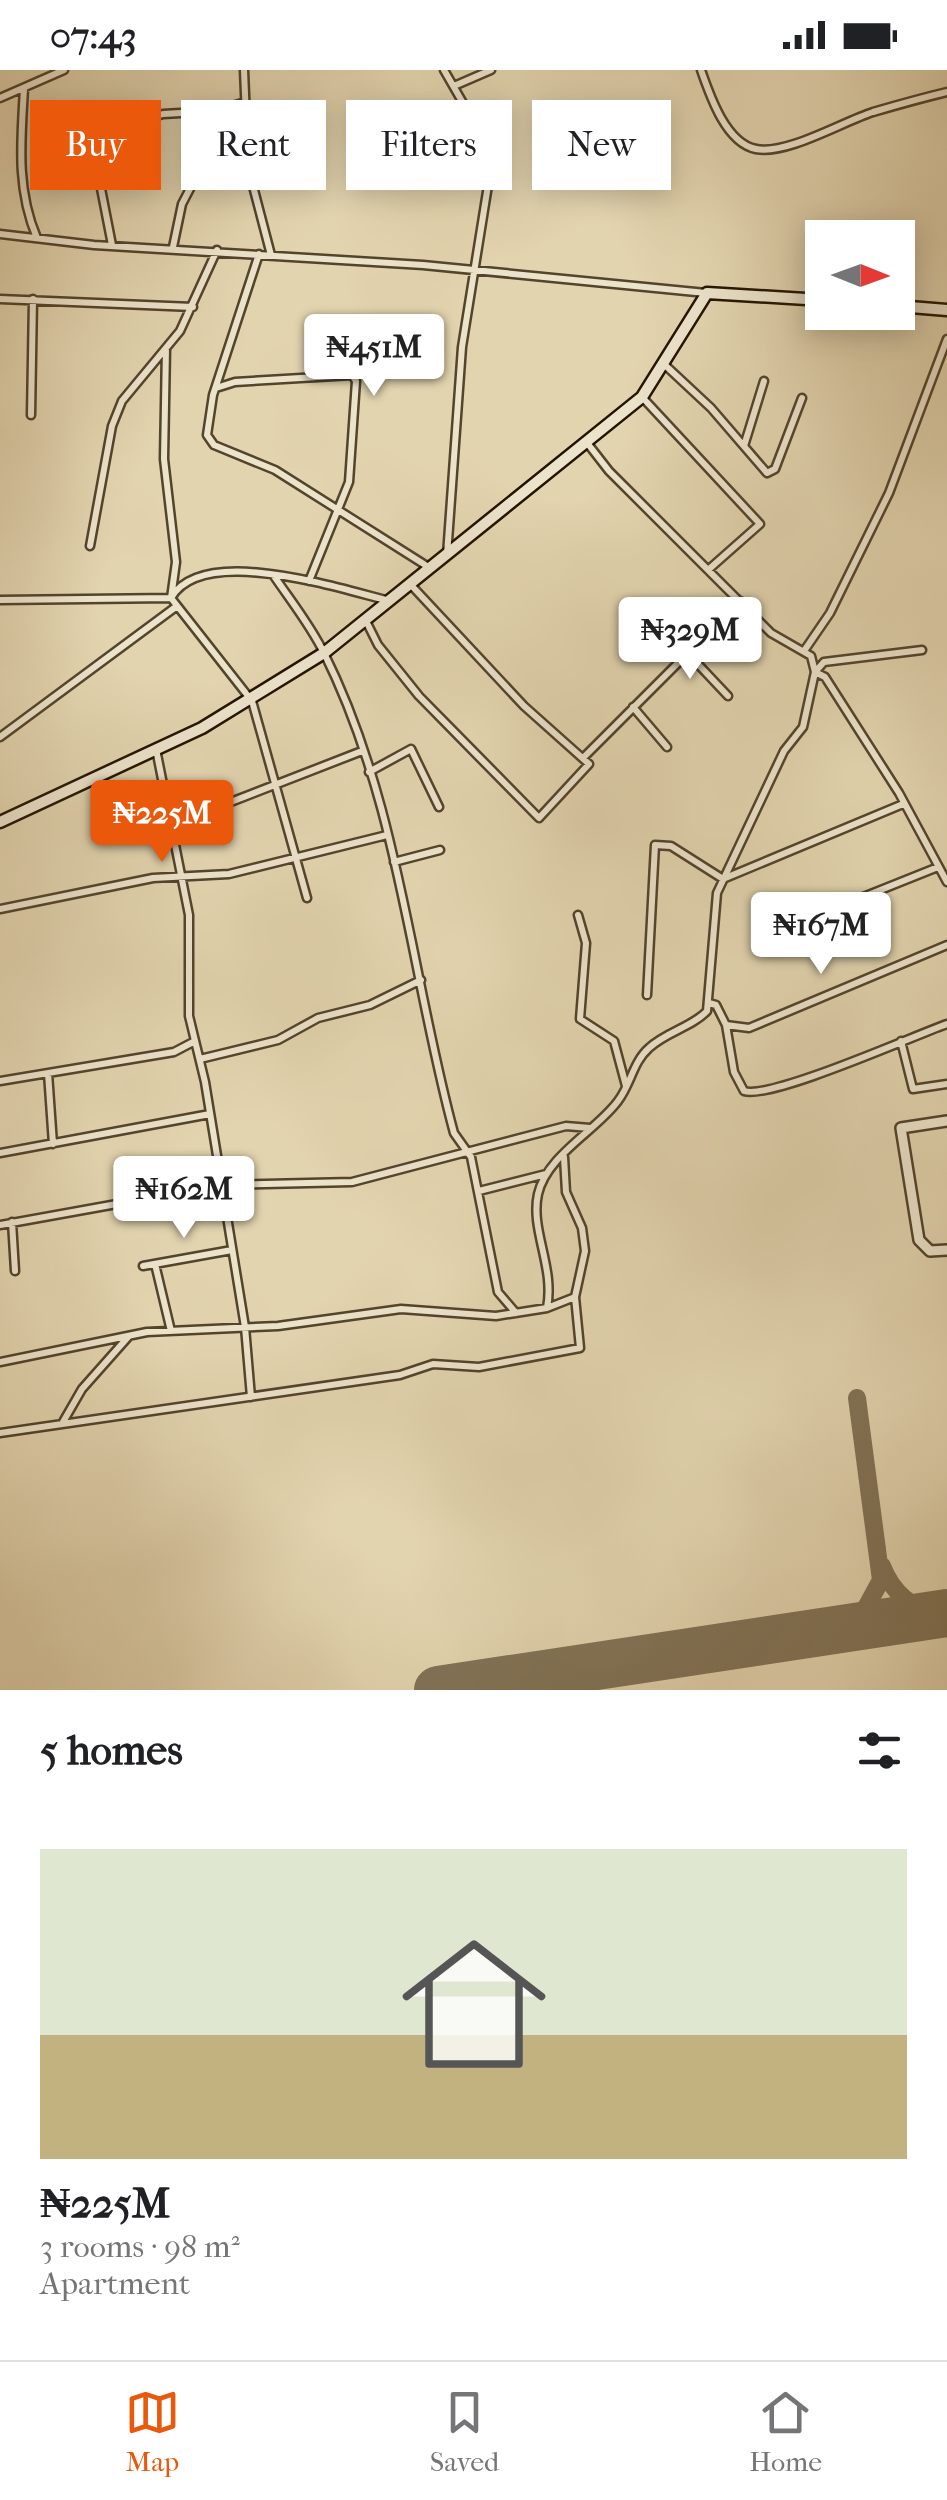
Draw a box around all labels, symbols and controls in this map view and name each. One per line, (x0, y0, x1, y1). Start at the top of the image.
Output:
text: 07:43 (50, 13, 137, 58)
chip: Buy (30, 100, 161, 190)
chip: Rent (181, 100, 326, 190)
chip: Filters (346, 100, 512, 190)
chip: New (532, 100, 671, 190)
north arrow (805, 220, 915, 330)
map controls (805, 220, 915, 330)
pin: ₦451M (304, 314, 444, 399)
text: ₦451M (326, 328, 422, 365)
pin: ₦329M (620, 597, 760, 682)
text: ₦329M (641, 611, 739, 648)
pin: ₦225M (92, 780, 232, 865)
text: ₦225M (112, 794, 212, 831)
pin: ₦167M (751, 892, 891, 977)
text: ₦167M (773, 906, 869, 943)
pin: ₦162M (114, 1156, 254, 1241)
text: ₦162M (135, 1170, 233, 1207)
icon: filters (852, 1723, 907, 1778)
text: 5 homes (40, 1726, 183, 1775)
icon: home (384, 1914, 564, 2094)
text: ₦225M (40, 2179, 170, 2228)
text: 3 rooms · 98 m² (40, 2228, 240, 2265)
text: Apartment (40, 2265, 190, 2302)
tab: Map (125, 2385, 180, 2478)
tab: Saved (430, 2385, 499, 2478)
tab: Home (749, 2385, 822, 2478)

